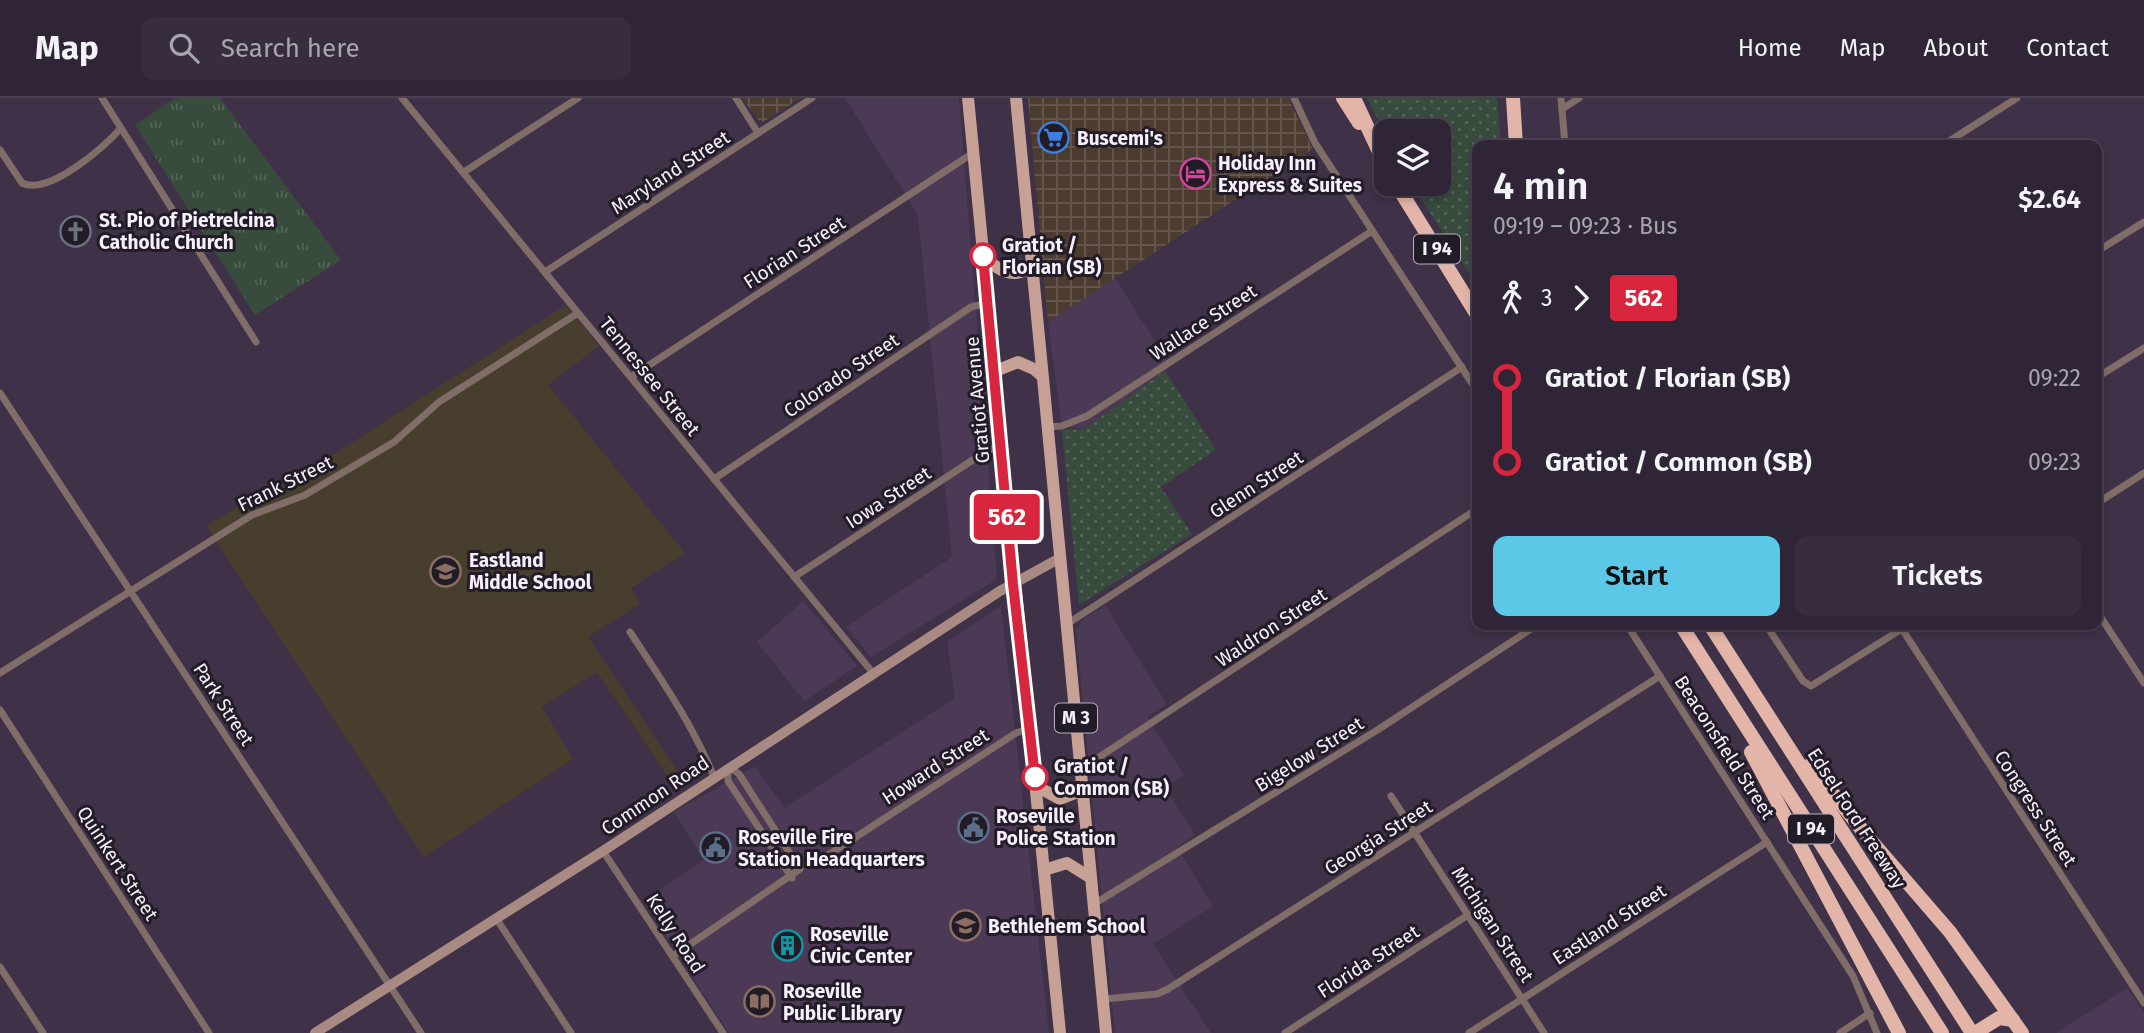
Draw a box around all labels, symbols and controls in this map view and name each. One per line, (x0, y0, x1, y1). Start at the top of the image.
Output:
search box (141, 17, 631, 80)
text: Map (35, 28, 99, 68)
icon: search (165, 29, 203, 67)
text: Search here (221, 33, 360, 64)
text: Home (1738, 34, 1802, 62)
text: Map (1840, 34, 1886, 62)
text: About (1924, 34, 1988, 62)
text: Contact (2026, 34, 2109, 62)
map controls (1374, 119, 1451, 196)
button: layers (1374, 119, 1451, 196)
supermarket icon: Buscemi's (1037, 121, 1071, 155)
street label: Maryland Street (607, 125, 734, 219)
place label: Buscemi's (1077, 127, 1163, 150)
place label: Holiday Inn Express & Suites (1218, 152, 1362, 197)
hotel icon: Holiday Inn Express & Suites (1178, 157, 1212, 191)
text: 4 min (1493, 163, 1588, 209)
text: $2.64 (2018, 184, 2081, 215)
place label: St. Pio of Pietrelcina Catholic Church (99, 209, 275, 254)
street label: Florian Street (739, 211, 849, 294)
text: 09:19 – 09:23 · Bus (1493, 212, 1677, 240)
church icon: St. Pio of Pietrelcina Catholic Church (59, 214, 93, 248)
place label: Gratiot / Florian (SB) (1002, 234, 1102, 279)
road number: I 94 (1414, 234, 1460, 264)
marker: Gratiot / Florian (SB) (970, 243, 996, 269)
street label: Wallace Street (1146, 279, 1261, 365)
icon: walk (1493, 279, 1531, 317)
icon: forward (1562, 279, 1600, 317)
text: 3 (1541, 284, 1552, 312)
text: 562 (1624, 284, 1663, 312)
street label: Tennessee Street (595, 312, 705, 441)
street label: Colorado Street (779, 328, 903, 422)
street label: Gratiot Avenue (960, 336, 995, 464)
text: Gratiot / Florian (SB) (1545, 363, 1790, 394)
text: 09:22 (2028, 364, 2081, 392)
street label: Glenn Street (1205, 446, 1307, 523)
text: Gratiot / Common (SB) (1545, 447, 1812, 478)
text: 09:23 (2028, 448, 2081, 476)
street label: Frank Street (234, 450, 337, 516)
street label: Iowa Street (841, 461, 935, 533)
line badge: 562 (967, 494, 1047, 540)
text: 562 (988, 503, 1026, 531)
button: Start (1493, 536, 1780, 616)
button: Tickets (1794, 536, 2081, 616)
place label: Eastland Middle School (469, 549, 592, 594)
school or university icon: Eastland Middle School (429, 554, 463, 588)
street label: Waldron Street (1211, 583, 1331, 672)
street label: Park Street (188, 659, 259, 750)
street label: Beaconsfield Street (1670, 671, 1780, 823)
road number: M 3 (1055, 704, 1097, 732)
street label: Bigelow Street (1251, 712, 1368, 797)
street label: Howard Street (878, 723, 993, 809)
street label: Edsel Ford Freeway (1803, 744, 1911, 893)
street label: Congress Street (1990, 746, 2082, 871)
street label: Common Road (597, 751, 714, 840)
place label: Gratiot / Common (SB) (1054, 755, 1169, 800)
marker: Gratiot / Common (SB) (1022, 764, 1048, 790)
street label: Georgia Street (1320, 795, 1436, 880)
street label: Quinkert Street (72, 802, 163, 925)
place label: Roseville Police Station (996, 805, 1116, 850)
public building icon: Roseville Police Station (956, 810, 990, 844)
road number: I 94 (1788, 814, 1834, 844)
place label: Roseville Fire Station Headquarters (738, 826, 925, 871)
public building icon: Roseville Fire Station Headquarters (698, 831, 732, 865)
street label: Michigan Street (1447, 862, 1539, 987)
street label: Eastland Street (1548, 879, 1670, 970)
street label: Kelly Road (641, 889, 710, 977)
school or university icon: Bethlehem School (948, 909, 982, 943)
place label: Bethlehem School (988, 915, 1146, 938)
street label: Florida Street (1313, 920, 1424, 1003)
place label: Roseville Civic Center (810, 923, 912, 968)
building icon: Roseville Civic Center (770, 928, 804, 962)
place label: Roseville Public Library (783, 980, 902, 1025)
library icon: Roseville Public Library (743, 985, 777, 1019)

